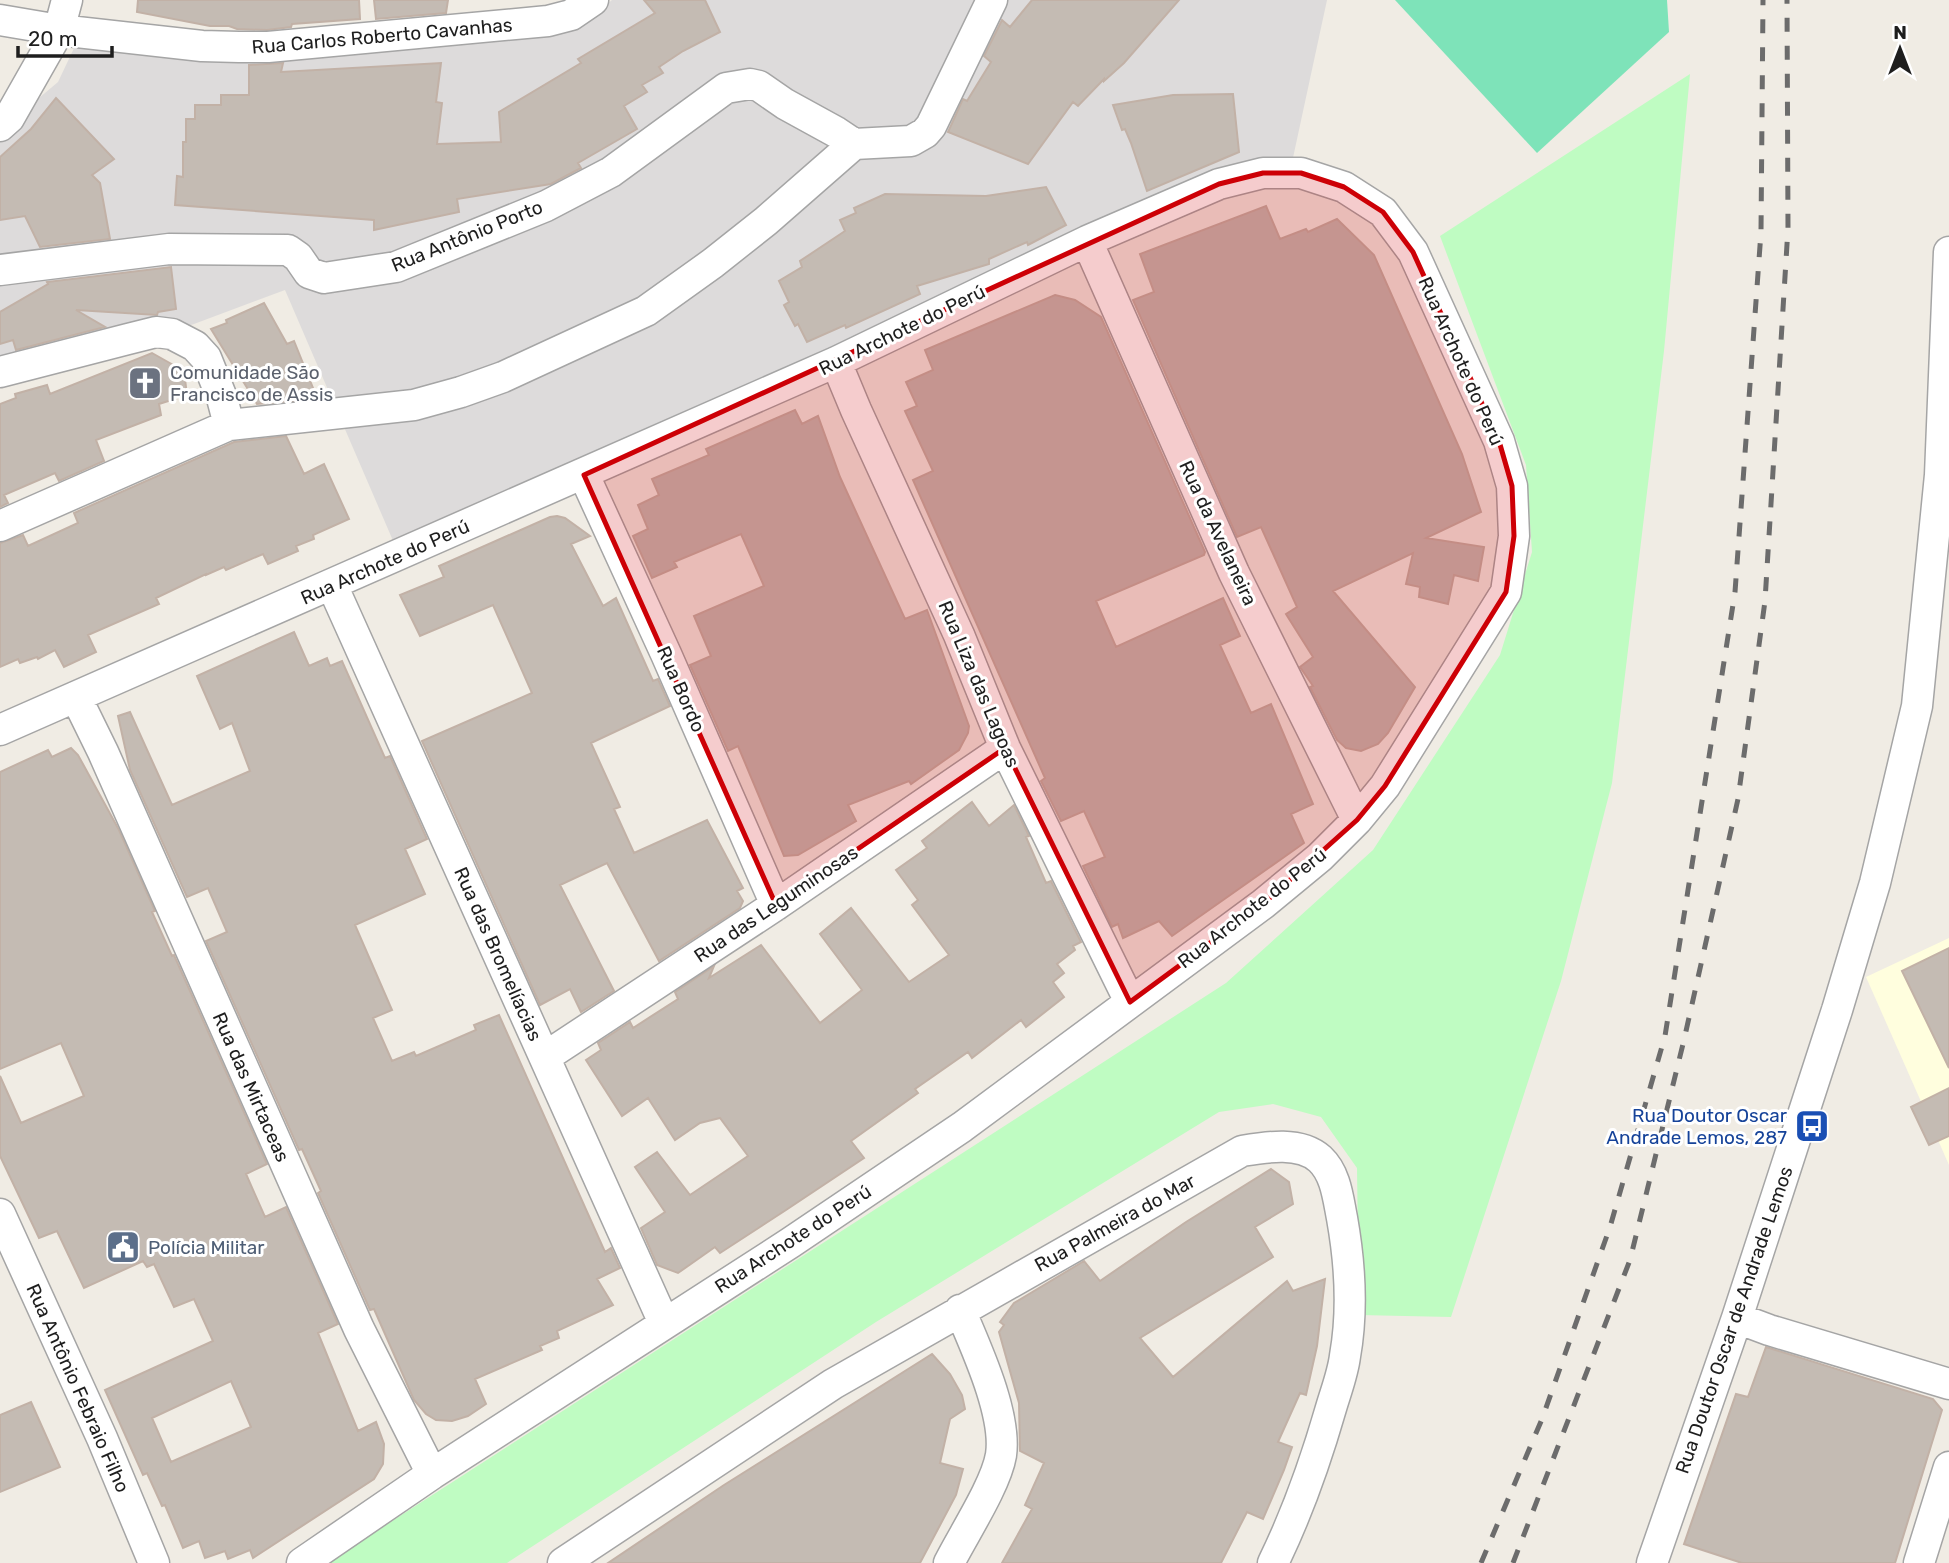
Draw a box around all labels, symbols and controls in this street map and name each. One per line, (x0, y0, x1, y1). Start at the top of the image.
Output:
street label: Rua Carlos Roberto Cavanhas (251, 13, 513, 59)
scale bar (18, 14, 112, 58)
north arrow (1865, 14, 1935, 84)
text: N (1893, 21, 1907, 44)
text: 20 m (28, 26, 77, 51)
street label: Rua Antônio Porto (388, 195, 546, 277)
street label: Rua Archote do Perú (1413, 273, 1509, 449)
street label: Rua Archote do Perú (815, 280, 989, 380)
place label: Comunidade São Francisco de Assis (170, 361, 333, 406)
church icon: Comunidade São Francisco de Assis (126, 364, 164, 402)
street label: Rua da Avelaneira (1174, 457, 1262, 609)
street label: Rua Archote do Perú (297, 514, 473, 610)
street label: Rua Liza das Lagoas (933, 597, 1025, 771)
street label: Rua Bordo (652, 642, 710, 736)
street label: Rua das Leguminosas (690, 841, 862, 967)
street label: Rua Archote do Perú (1173, 843, 1331, 973)
street label: Rua das Bromelíacias (449, 863, 547, 1045)
street label: Rua das Mirtaceas (208, 1009, 294, 1165)
place label: Rua Doutor Oscar Andrade Lemos, 287 (1606, 1104, 1788, 1149)
bus stop icon: Rua Doutor Oscar Andrade Lemos, 287 (1793, 1107, 1831, 1145)
street label: Rua Doutor Oscar de Andrade Lemos (1670, 1163, 1798, 1477)
street label: Rua Palmeira do Mar (1031, 1169, 1200, 1277)
street label: Rua Archote do Perú (710, 1180, 876, 1298)
public building icon: Polícia Militar (104, 1228, 142, 1266)
place label: Polícia Militar (148, 1236, 265, 1259)
street label: Rua Antônio Febraio Filho (22, 1280, 134, 1496)

